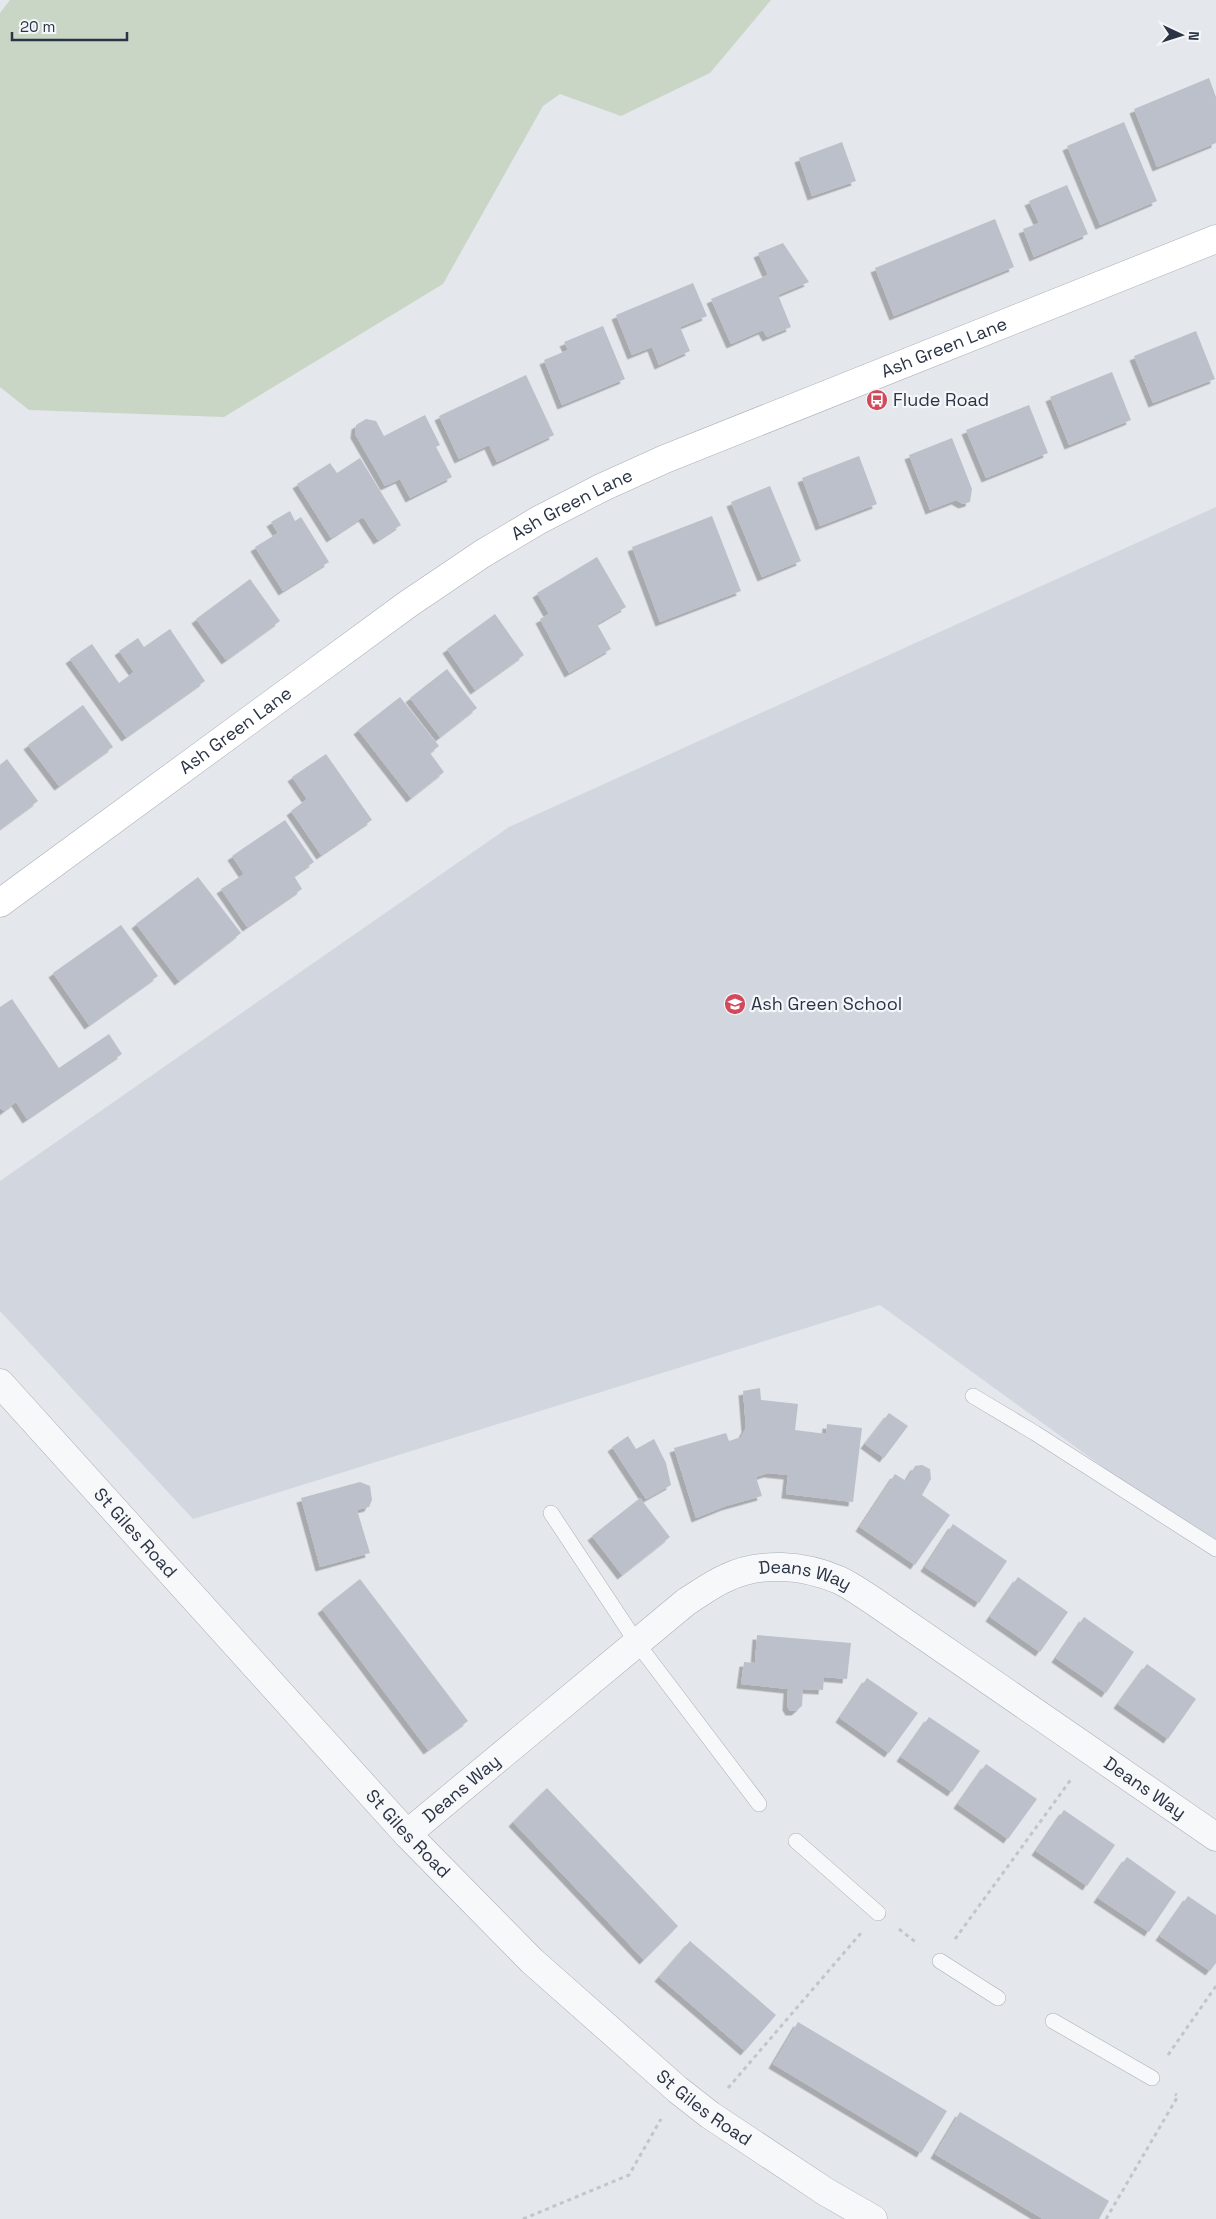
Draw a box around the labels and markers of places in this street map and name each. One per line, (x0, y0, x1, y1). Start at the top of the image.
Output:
bus stop icon: Flude Road (865, 388, 889, 412)
place label: Flude Road (893, 388, 989, 411)
school or university icon: Ash Green School (723, 992, 747, 1016)
place label: Ash Green School (751, 992, 902, 1015)

